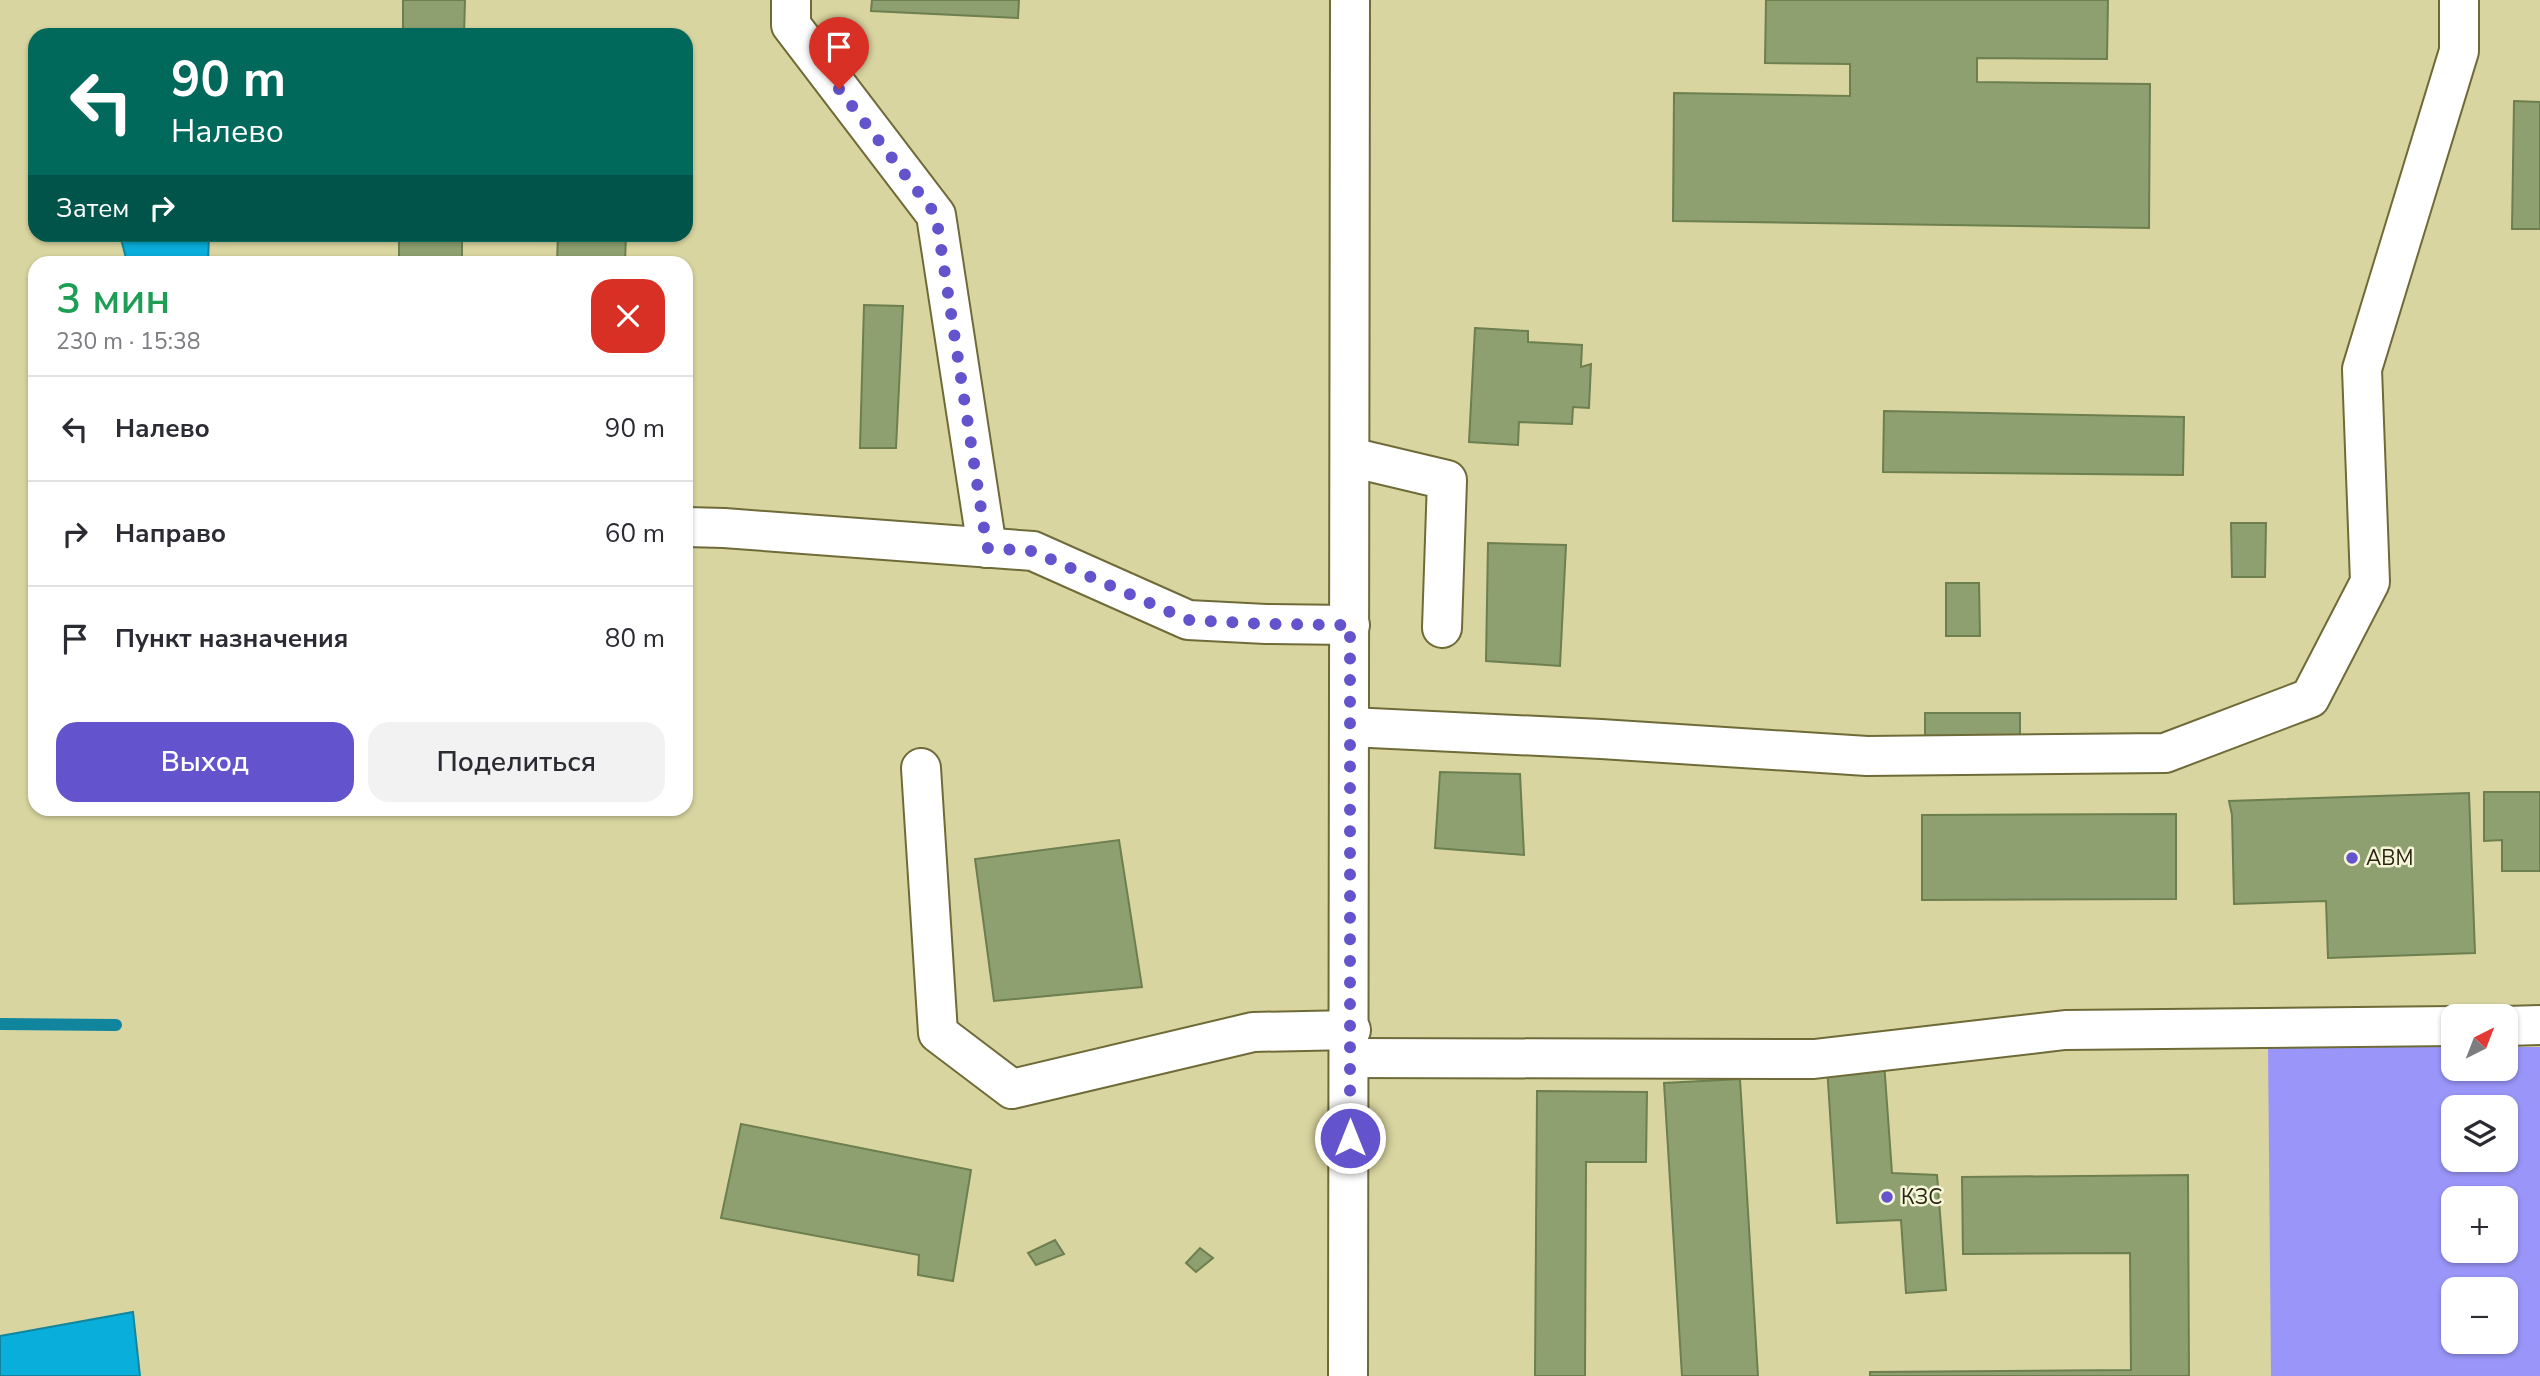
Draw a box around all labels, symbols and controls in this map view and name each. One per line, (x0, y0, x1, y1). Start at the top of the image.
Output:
pin (809, 17, 869, 89)
icon: arrive (820, 28, 858, 66)
text: 90 m (171, 46, 286, 113)
icon: left (56, 56, 147, 147)
text: Налево (171, 110, 284, 153)
icon: right (143, 189, 181, 227)
text: Затем (56, 191, 129, 226)
text: 3 мин (56, 271, 170, 328)
button: close (591, 279, 665, 353)
text: 230 m · 15:38 (56, 326, 201, 357)
icon: left (56, 410, 94, 448)
text: Налево (115, 411, 210, 446)
text: 90 m (605, 411, 665, 446)
icon: right (56, 515, 94, 553)
text: Направо (115, 516, 226, 551)
text: 60 m (605, 516, 665, 551)
icon: arrive (56, 620, 94, 658)
text: Пункт назначения (115, 621, 348, 656)
text: 80 m (605, 621, 665, 656)
button: Выход (56, 722, 354, 802)
button: Поделиться (368, 722, 665, 802)
place label: АВМ (2366, 844, 2413, 872)
marker: АВМ (2344, 850, 2360, 866)
north arrow (2441, 1004, 2518, 1082)
map controls (2441, 1004, 2518, 1354)
button: layers (2441, 1095, 2518, 1172)
position arrow (1313, 1101, 1387, 1175)
place label: КЗС (1901, 1183, 1942, 1211)
button: + (2441, 1186, 2518, 1263)
marker: КЗС (1879, 1189, 1895, 1205)
button: − (2441, 1277, 2518, 1354)

